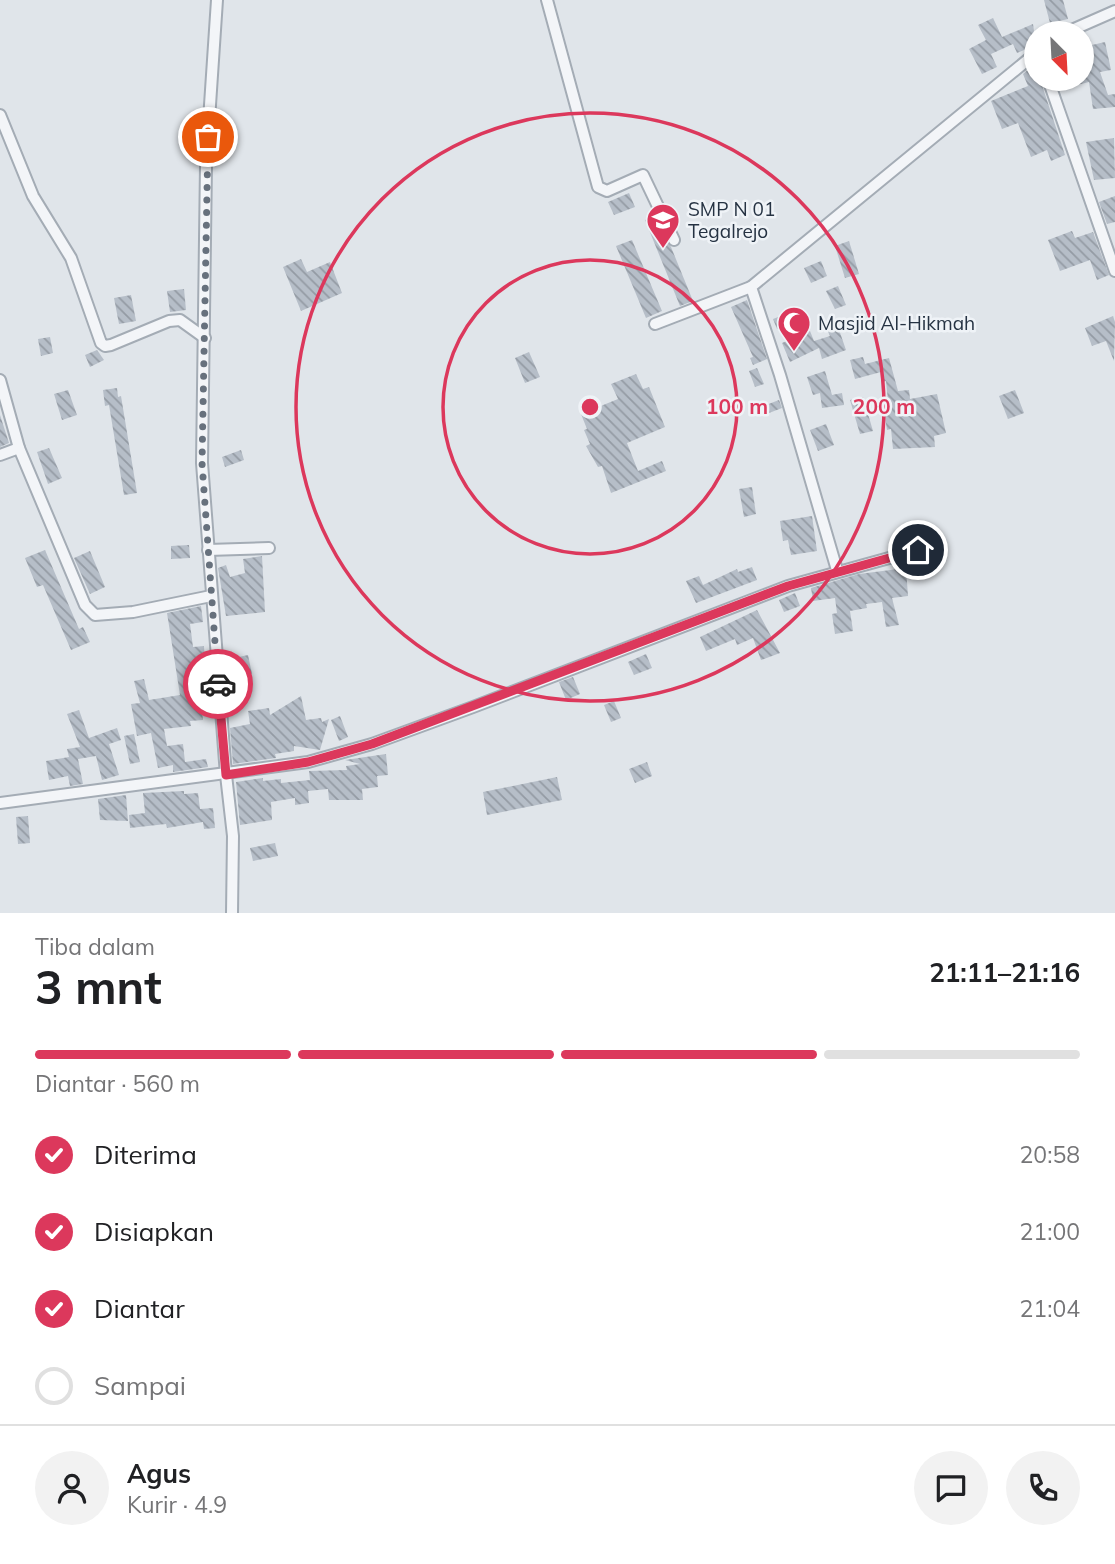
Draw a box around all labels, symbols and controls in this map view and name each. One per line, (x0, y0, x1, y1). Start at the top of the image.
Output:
north arrow (1024, 21, 1094, 91)
map controls (1024, 21, 1094, 91)
pin (178, 107, 238, 167)
icon: bag (189, 118, 227, 156)
place label: SMP N 01 Tegalrejo (688, 197, 775, 243)
school or university icon: SMP N 01 Tegalrejo (644, 201, 682, 250)
mosque icon: Masjid Al-Hikmah (775, 304, 813, 353)
place label: Masjid Al-Hikmah (818, 311, 975, 335)
text: 100 m (706, 393, 768, 419)
text: 200 m (853, 393, 915, 419)
centre of rings (578, 395, 602, 419)
pin (888, 520, 948, 580)
icon: home (899, 531, 937, 569)
courier (183, 649, 253, 719)
icon: car (199, 665, 237, 703)
text: Tiba dalam (35, 932, 155, 961)
text: 21:11–21:16 (929, 956, 1080, 989)
text: 3 mnt (35, 958, 162, 1016)
text: Diantar · 560 m (35, 1069, 200, 1098)
icon: check (35, 1136, 73, 1174)
text: Diterima (94, 1138, 197, 1171)
text: 20:58 (1020, 1140, 1080, 1169)
icon: check (35, 1213, 73, 1251)
text: Disiapkan (94, 1215, 214, 1248)
text: 21:00 (1020, 1217, 1080, 1246)
icon: check (35, 1290, 73, 1328)
text: Diantar (94, 1292, 185, 1325)
text: 21:04 (1020, 1294, 1080, 1323)
text: Sampai (94, 1369, 186, 1402)
button: person (35, 1451, 109, 1525)
button: chat (914, 1451, 988, 1525)
button: phone (1006, 1451, 1080, 1525)
text: Agus (127, 1457, 191, 1490)
text: Kurir · 4.9 (127, 1490, 227, 1519)

